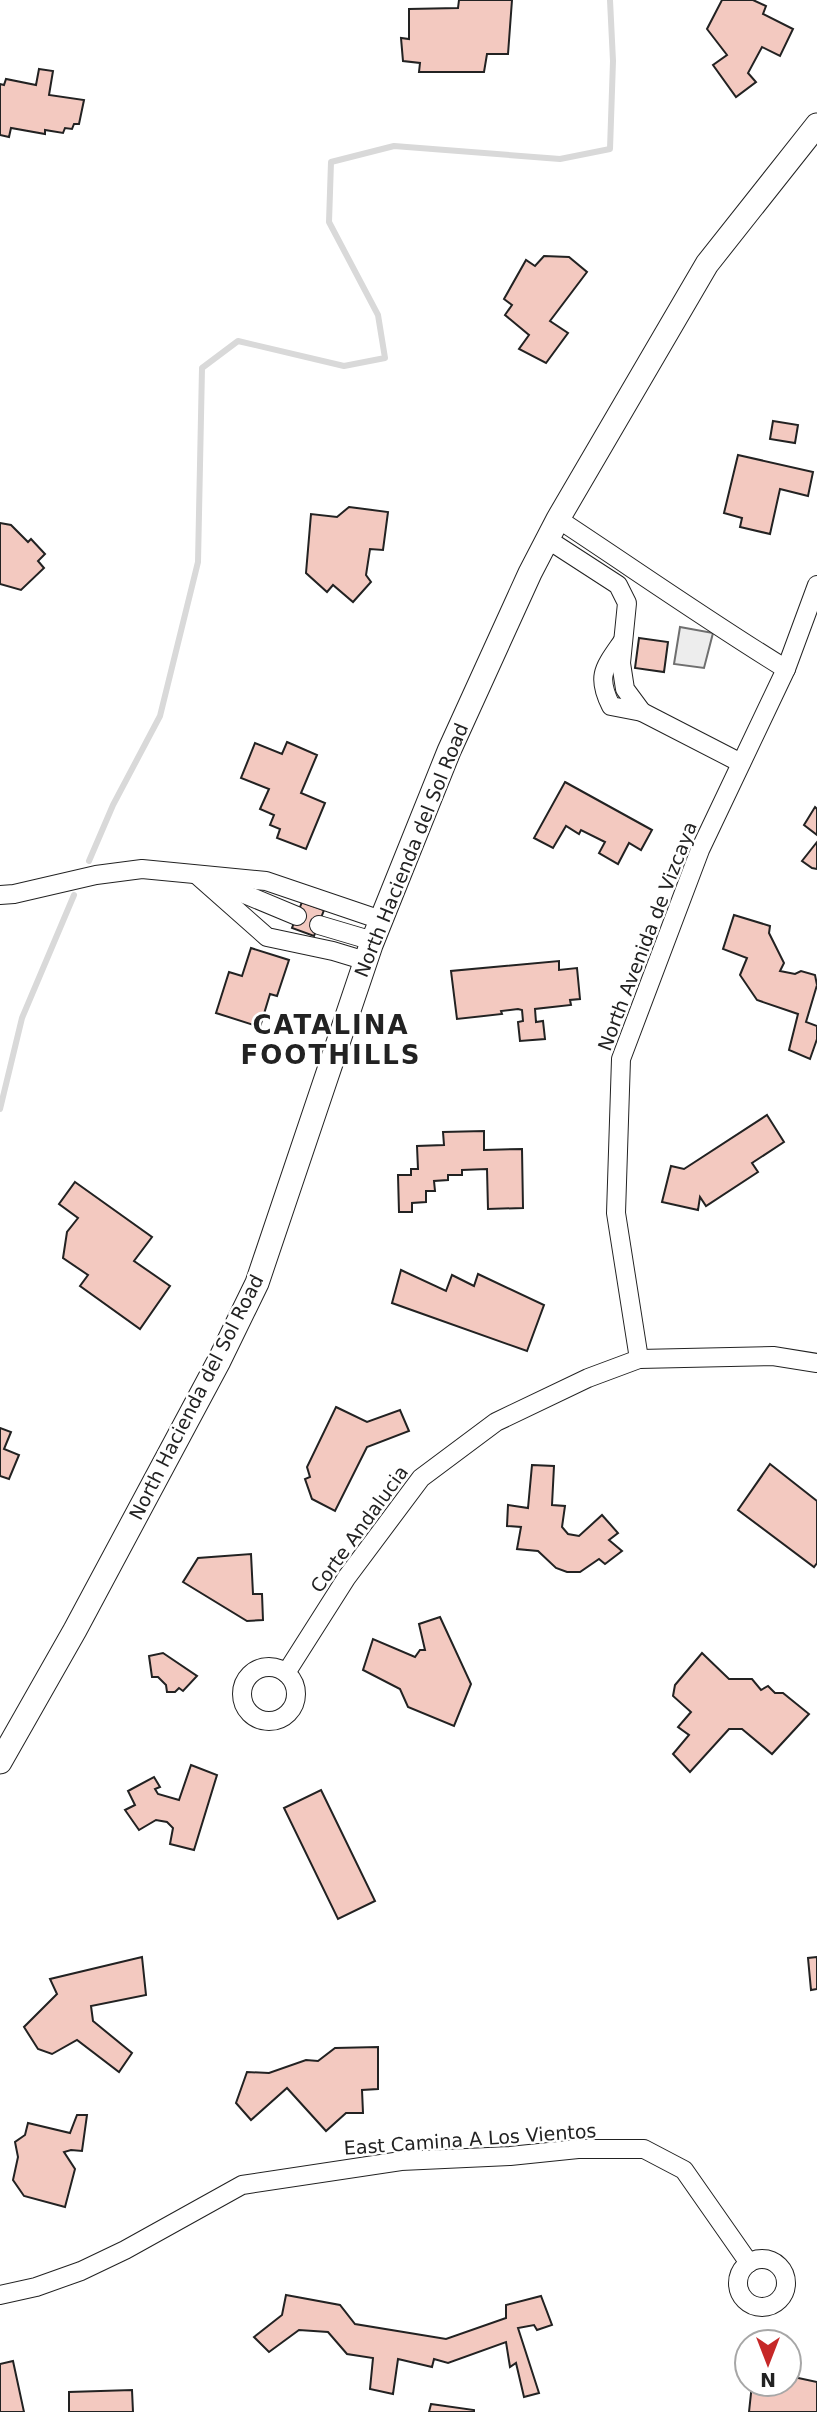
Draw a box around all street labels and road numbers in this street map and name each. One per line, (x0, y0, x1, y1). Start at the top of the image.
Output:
street label: North Hacienda del Sol Road (350, 720, 472, 980)
street label: North Avenida de Vizcaya (593, 818, 701, 1054)
street label: North Hacienda del Sol Road (124, 1271, 268, 1523)
street label: Corte Andalucia (306, 1461, 412, 1597)
street label: East Camina A Los Vientos (343, 2119, 597, 2159)

